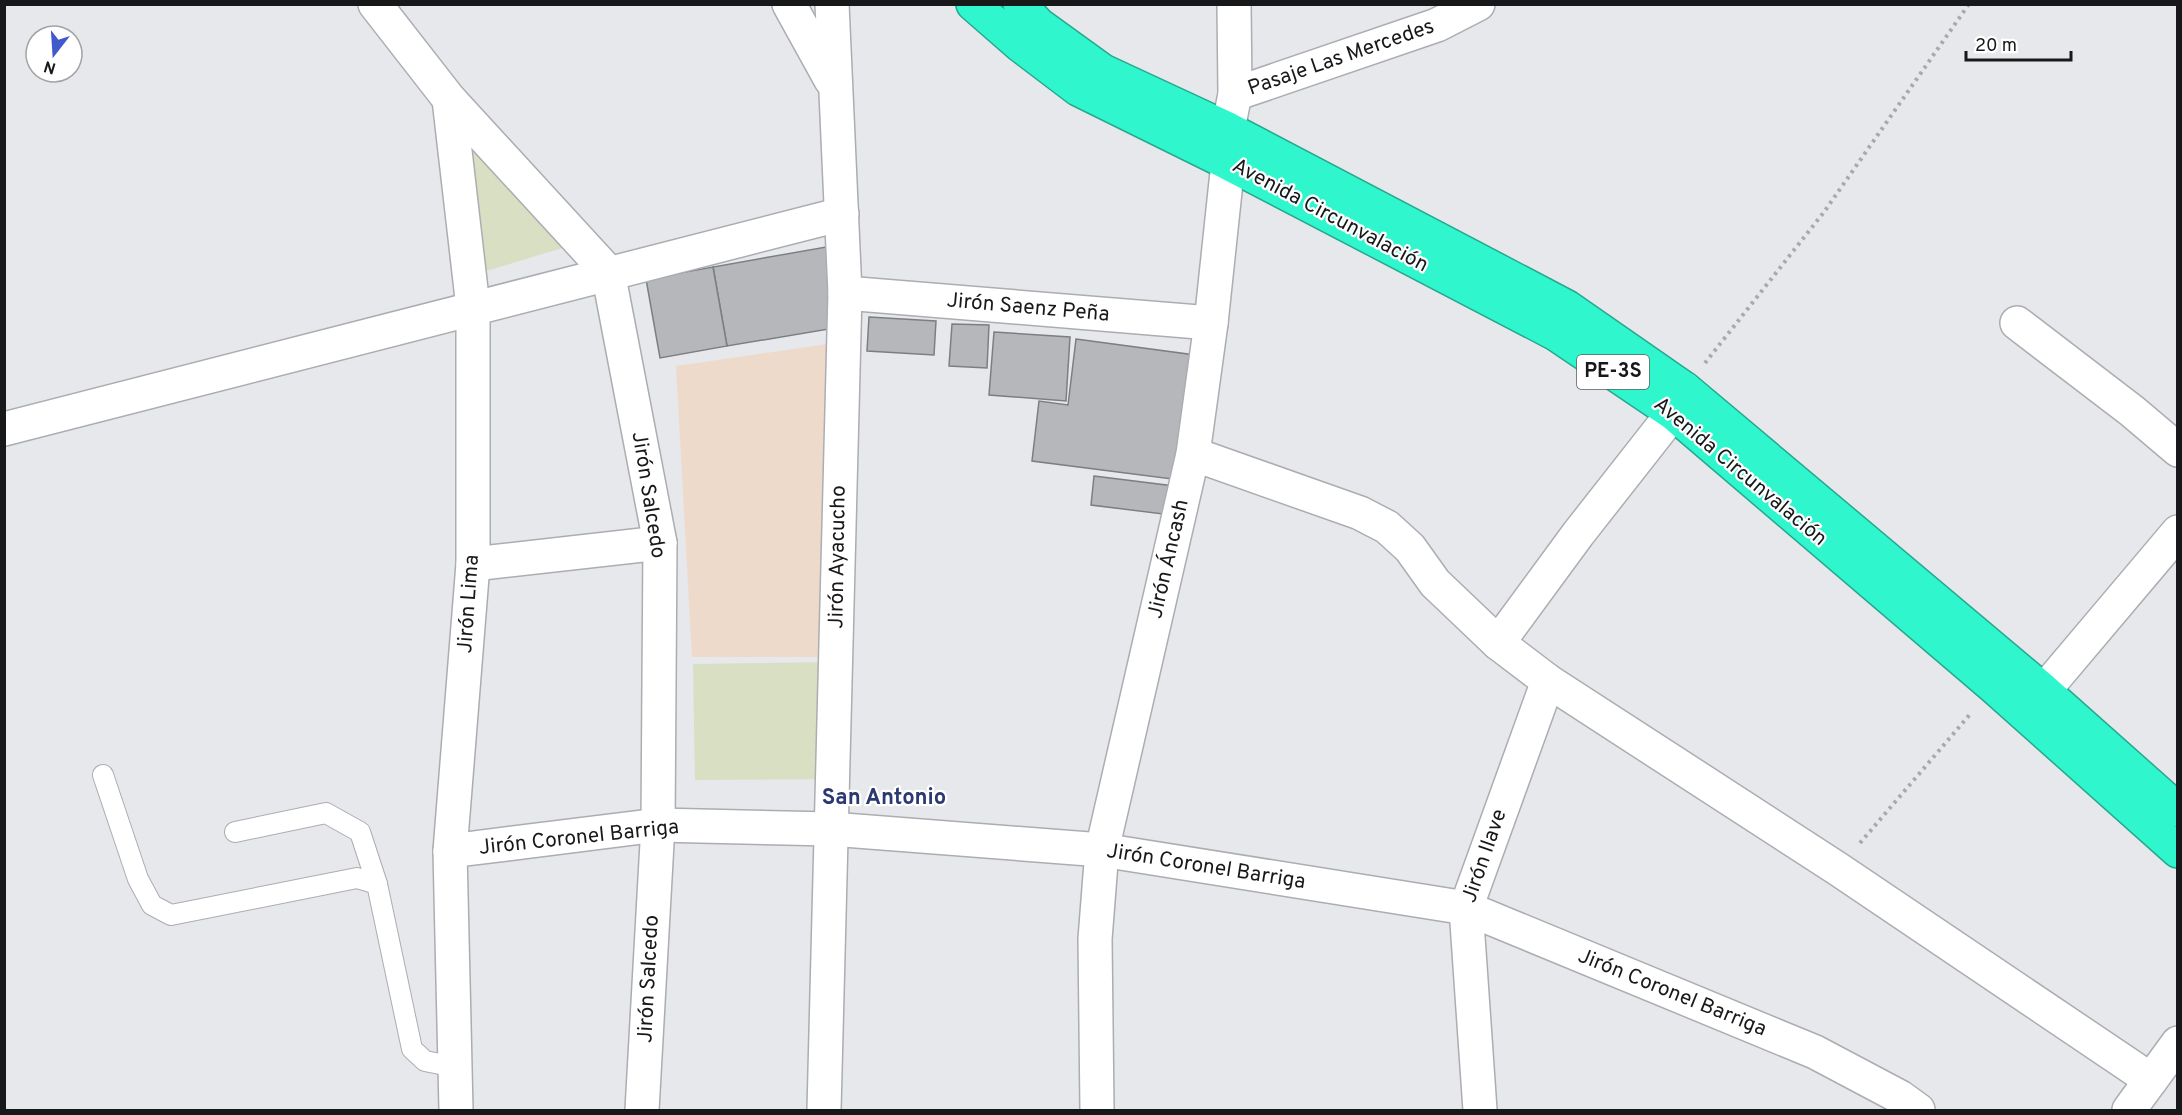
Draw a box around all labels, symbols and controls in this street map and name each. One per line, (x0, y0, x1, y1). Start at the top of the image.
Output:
street label: Pasaje Las Mercedes (1244, 13, 1438, 103)
north arrow (24, 24, 84, 84)
scale bar (1966, 24, 2071, 62)
text: 20 m (1975, 35, 2017, 58)
text: N (42, 55, 59, 78)
street label: Avenida Circunvalación (1227, 153, 1433, 279)
street label: Jirón Saenz Peña (945, 287, 1111, 329)
road number: PE-3S (1577, 355, 1649, 389)
street label: Avenida Circunvalación (1648, 391, 1832, 553)
street label: Jirón Salcedo (625, 430, 671, 560)
street label: Jirón Ayacucho (823, 485, 853, 629)
street label: Jirón Áncash (1141, 497, 1196, 621)
street label: Jirón Lima (452, 554, 486, 654)
district label: San Antonio (822, 785, 946, 812)
street label: Jirón Ilave (1456, 806, 1514, 906)
street label: Jirón Coronel Barriga (478, 814, 680, 862)
street label: Jirón Coronel Barriga (1105, 838, 1307, 896)
street label: Jirón Salcedo (632, 914, 666, 1044)
street label: Jirón Coronel Barriga (1574, 943, 1770, 1043)

